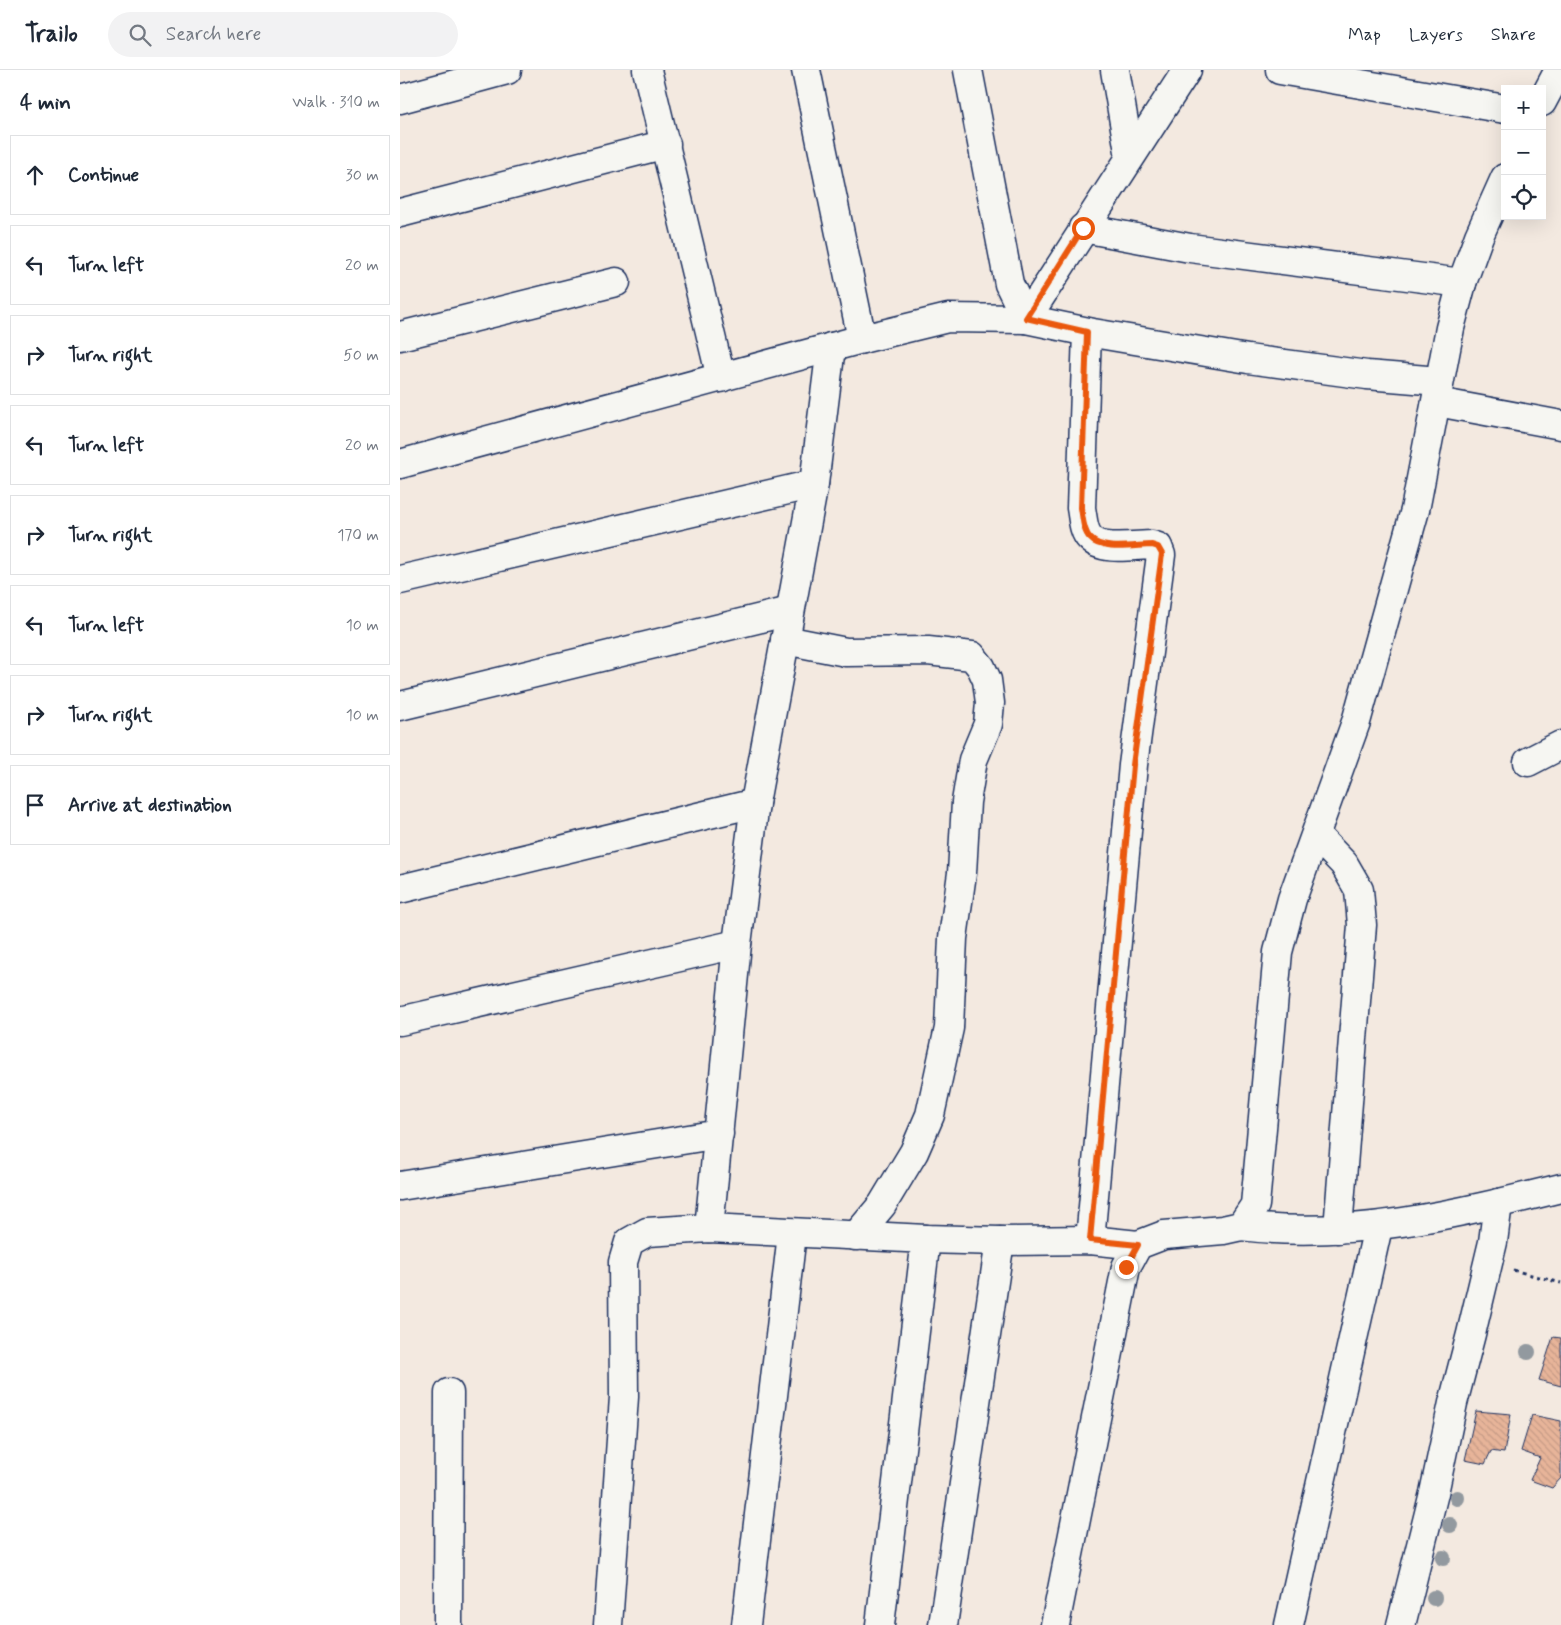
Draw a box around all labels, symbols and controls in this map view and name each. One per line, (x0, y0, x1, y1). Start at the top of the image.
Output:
search box (108, 12, 458, 57)
text: Trailo (25, 19, 78, 50)
icon: search (126, 21, 154, 49)
text: Search here (166, 22, 261, 47)
text: Map (1348, 23, 1381, 47)
text: Layers (1409, 23, 1463, 47)
text: Share (1491, 23, 1536, 47)
map controls (1501, 85, 1546, 220)
button: + (1501, 85, 1546, 130)
text: 4 min (20, 89, 71, 117)
text: Walk · 310 m (292, 92, 380, 113)
button: − (1501, 130, 1546, 175)
icon: ahead (21, 161, 49, 189)
text: Continue (68, 163, 139, 188)
text: 30 m (346, 165, 379, 186)
button: locate (1501, 175, 1546, 220)
route start (1072, 217, 1095, 240)
icon: left (21, 251, 49, 279)
text: Turn left (68, 253, 144, 278)
text: 20 m (345, 255, 379, 276)
icon: right (21, 341, 49, 369)
text: Turn right (68, 343, 152, 368)
text: 50 m (343, 345, 379, 366)
icon: left (21, 431, 49, 459)
text: Turn left (68, 433, 144, 458)
text: 20 m (345, 435, 379, 456)
icon: right (21, 521, 49, 549)
text: Turn right (68, 523, 152, 548)
text: 170 m (337, 525, 379, 546)
icon: left (21, 611, 49, 639)
text: Turn left (68, 613, 144, 638)
text: 10 m (346, 615, 379, 636)
icon: right (21, 701, 49, 729)
text: Turn right (68, 703, 152, 728)
text: 10 m (346, 705, 379, 726)
icon: arrive (21, 791, 49, 819)
text: Arrive at destination (68, 793, 232, 818)
route end (1115, 1256, 1138, 1279)

